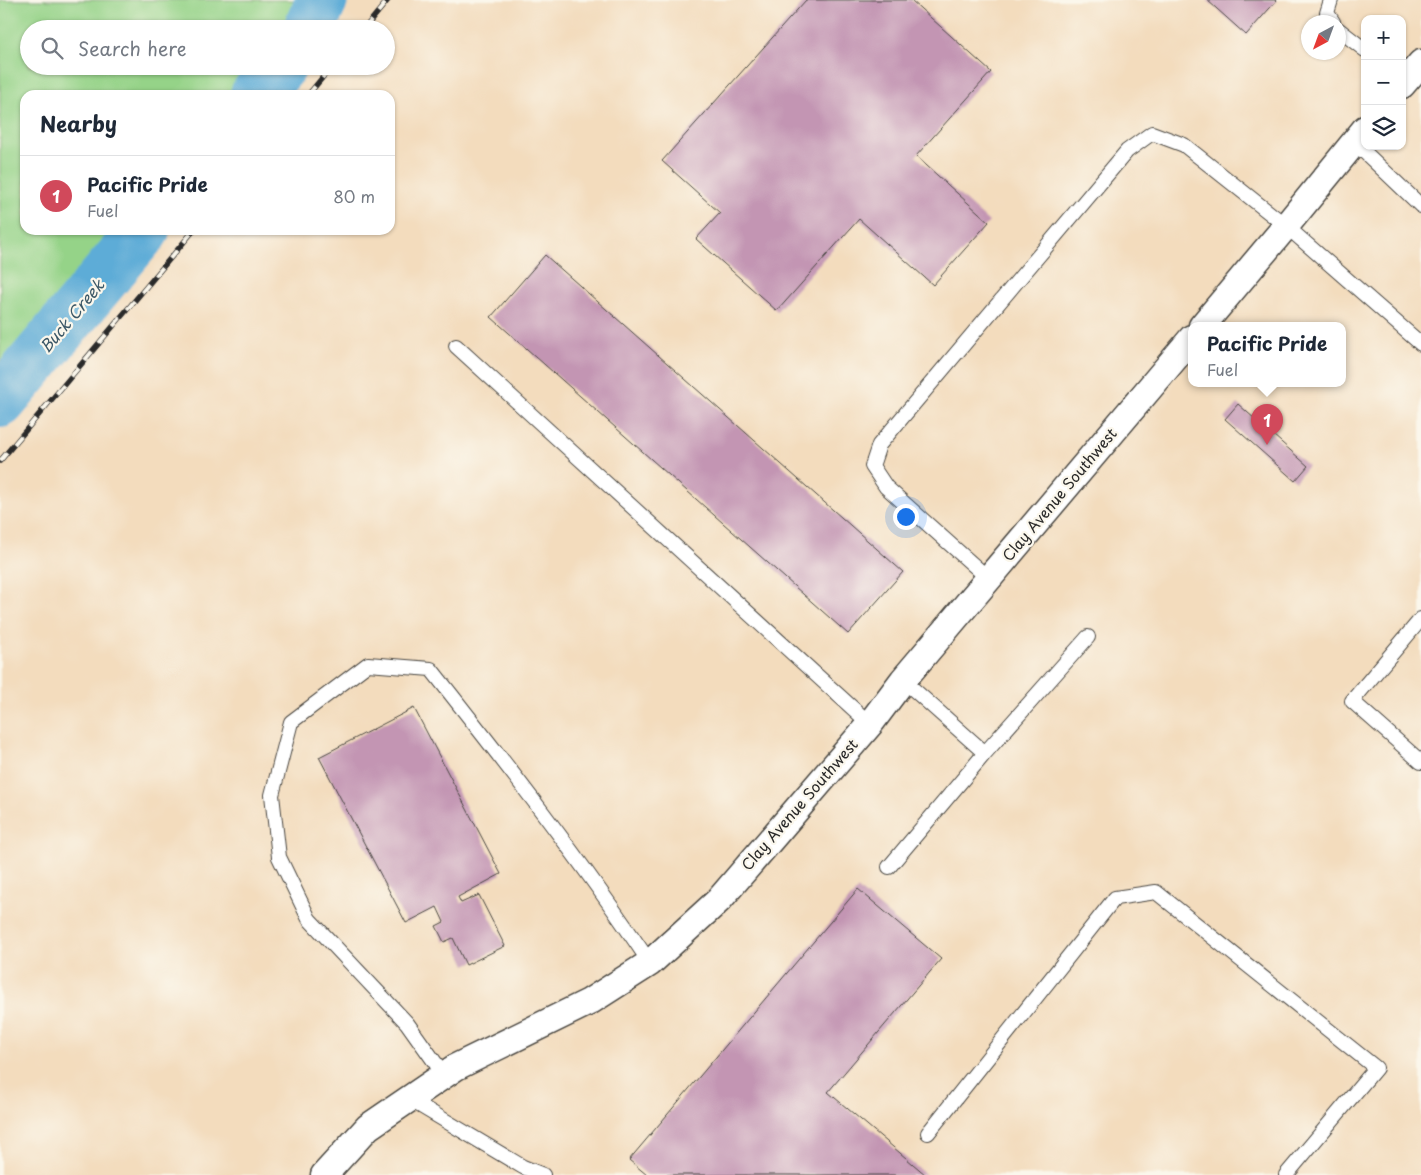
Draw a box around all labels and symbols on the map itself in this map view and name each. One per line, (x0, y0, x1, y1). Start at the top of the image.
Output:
north arrow (1301, 15, 1346, 60)
water label: Buck Creek (33, 272, 110, 357)
pin: 1 (1251, 404, 1283, 445)
street label: Clay Avenue Southwest (996, 422, 1122, 566)
your location (893, 504, 919, 530)
street label: Clay Avenue Southwest (735, 733, 863, 875)

